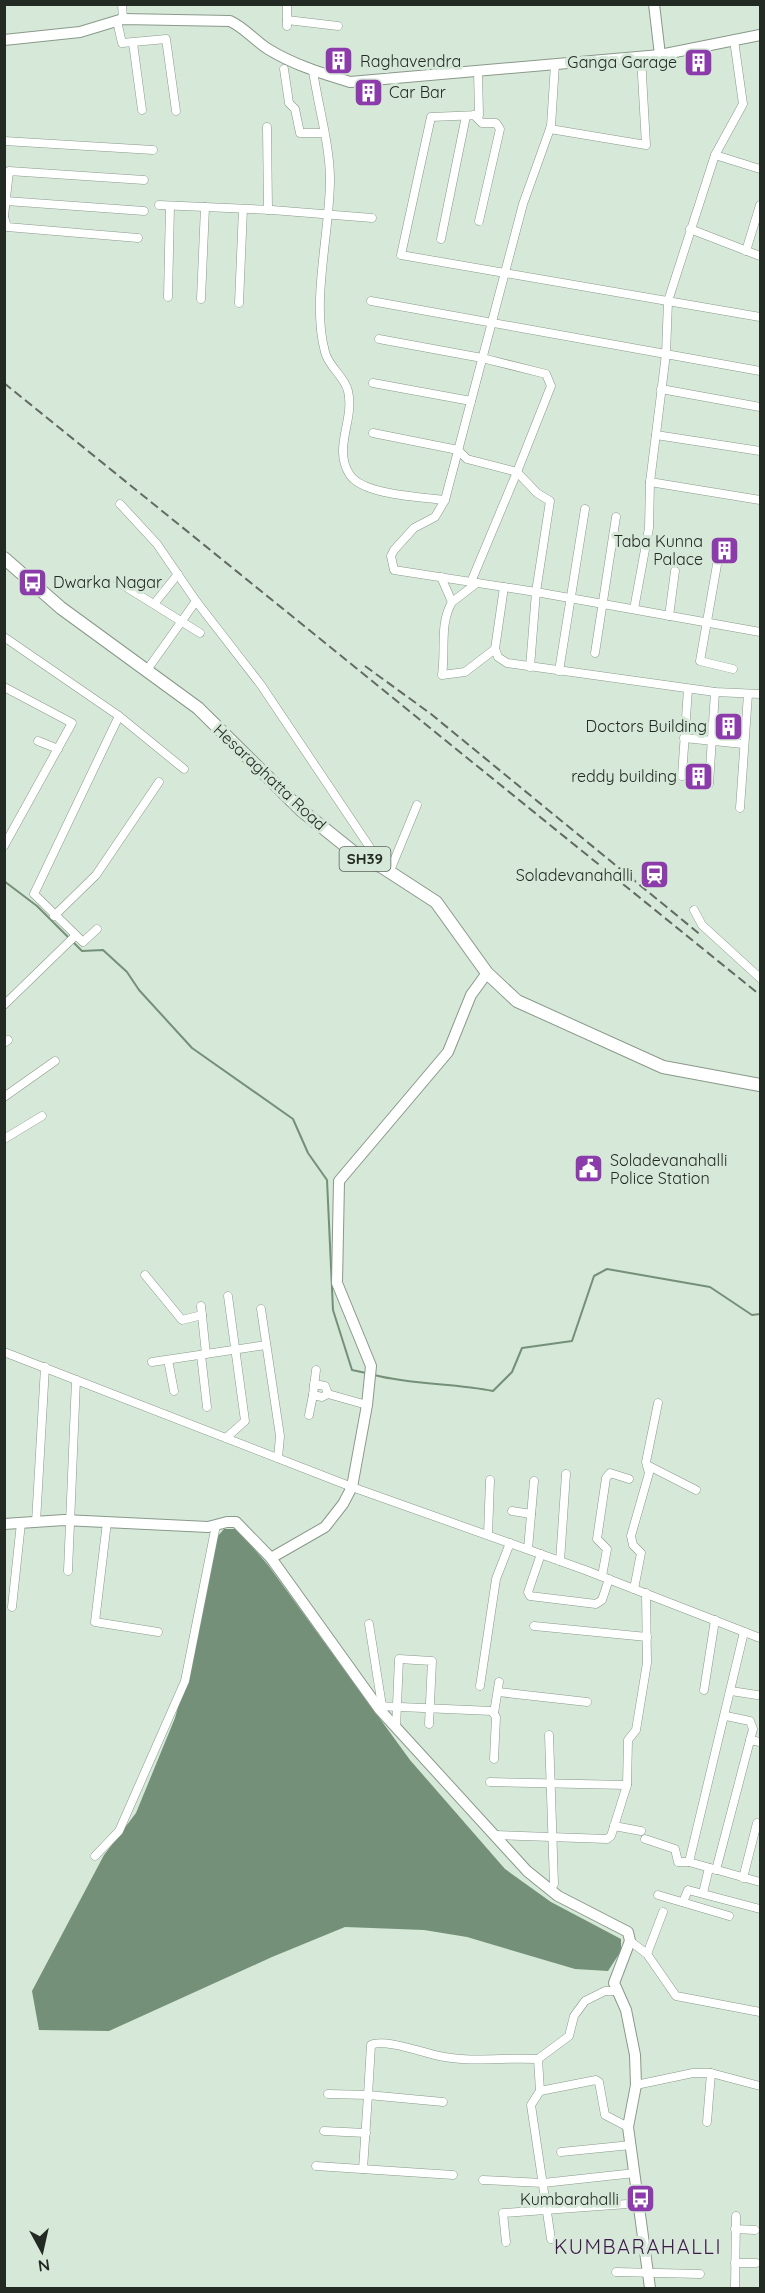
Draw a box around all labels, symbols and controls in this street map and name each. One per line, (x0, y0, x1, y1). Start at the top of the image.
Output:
building icon: Raghavendra (323, 45, 355, 77)
building icon: Ganga Garage (682, 46, 714, 78)
place label: Raghavendra (360, 51, 461, 71)
place label: Ganga Garage (567, 52, 677, 72)
building icon: Car Bar (352, 76, 384, 108)
place label: Car Bar (389, 82, 446, 102)
place label: Taba Kunna Palace (614, 531, 703, 569)
building icon: Taba Kunna Palace (708, 534, 740, 566)
bus stop icon: Dwarka Nagar (16, 566, 48, 598)
place label: Dwarka Nagar (53, 572, 162, 592)
building icon: Doctors Building (712, 710, 744, 742)
place label: Doctors Building (586, 716, 707, 736)
street label: Hesaraghatta Road (209, 720, 331, 834)
building icon: reddy building (682, 760, 714, 792)
place label: reddy building (571, 766, 677, 786)
road number: SH39 (340, 847, 391, 871)
station icon: Soladevanahalli (638, 859, 670, 891)
place label: Soladevanahalli (516, 865, 633, 885)
place label: Soladevanahalli Police Station (610, 1150, 727, 1188)
public building icon: Soladevanahalli Police Station (573, 1153, 605, 1185)
bus stop icon: Kumbarahalli (624, 2183, 656, 2215)
place label: Kumbarahalli (520, 2189, 619, 2209)
north arrow (12, 2221, 72, 2281)
district label: KUMBARAHALLI (554, 2234, 722, 2259)
text: N (37, 2255, 51, 2277)

